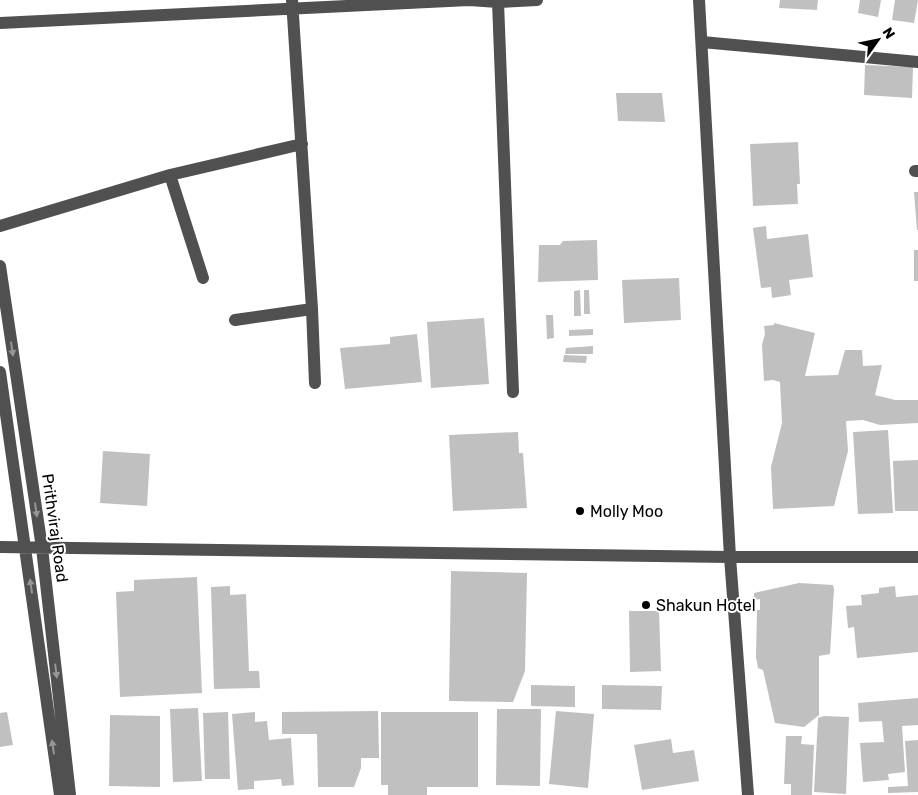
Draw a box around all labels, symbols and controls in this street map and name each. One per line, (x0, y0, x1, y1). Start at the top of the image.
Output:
north arrow (853, 15, 903, 65)
text: N (879, 24, 898, 42)
one-way arrow (9, 341, 17, 357)
street label: Prithviraj Road (38, 472, 72, 584)
one-way arrow (32, 502, 40, 518)
place label: Molly Moo (590, 502, 663, 521)
marker: Molly Moo (574, 505, 586, 517)
one-way arrow (26, 577, 34, 593)
place label: Shakun Hotel (656, 596, 756, 615)
marker: Shakun Hotel (640, 599, 652, 611)
one-way arrow (52, 663, 60, 679)
one-way arrow (49, 738, 57, 754)

